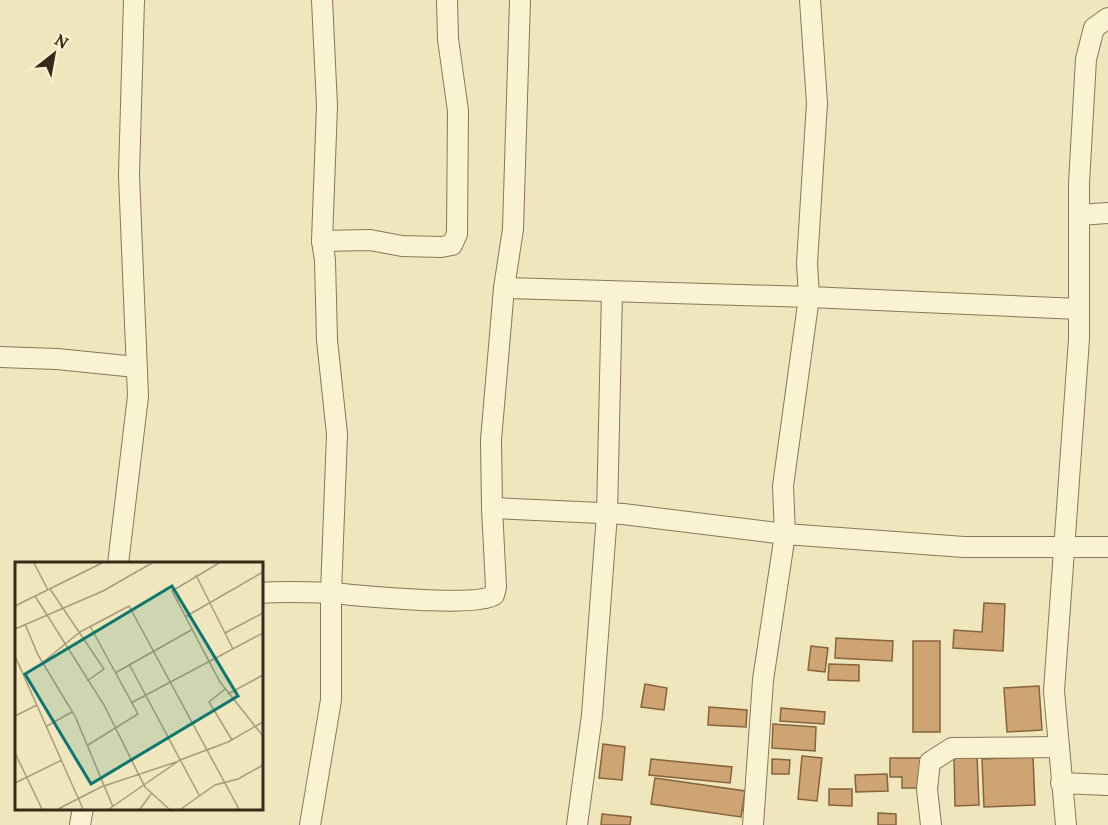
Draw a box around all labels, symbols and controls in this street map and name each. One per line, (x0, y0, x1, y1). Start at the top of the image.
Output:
north arrow (24, 24, 84, 84)
text: N (51, 29, 72, 53)
inset map (15, 562, 262, 810)

